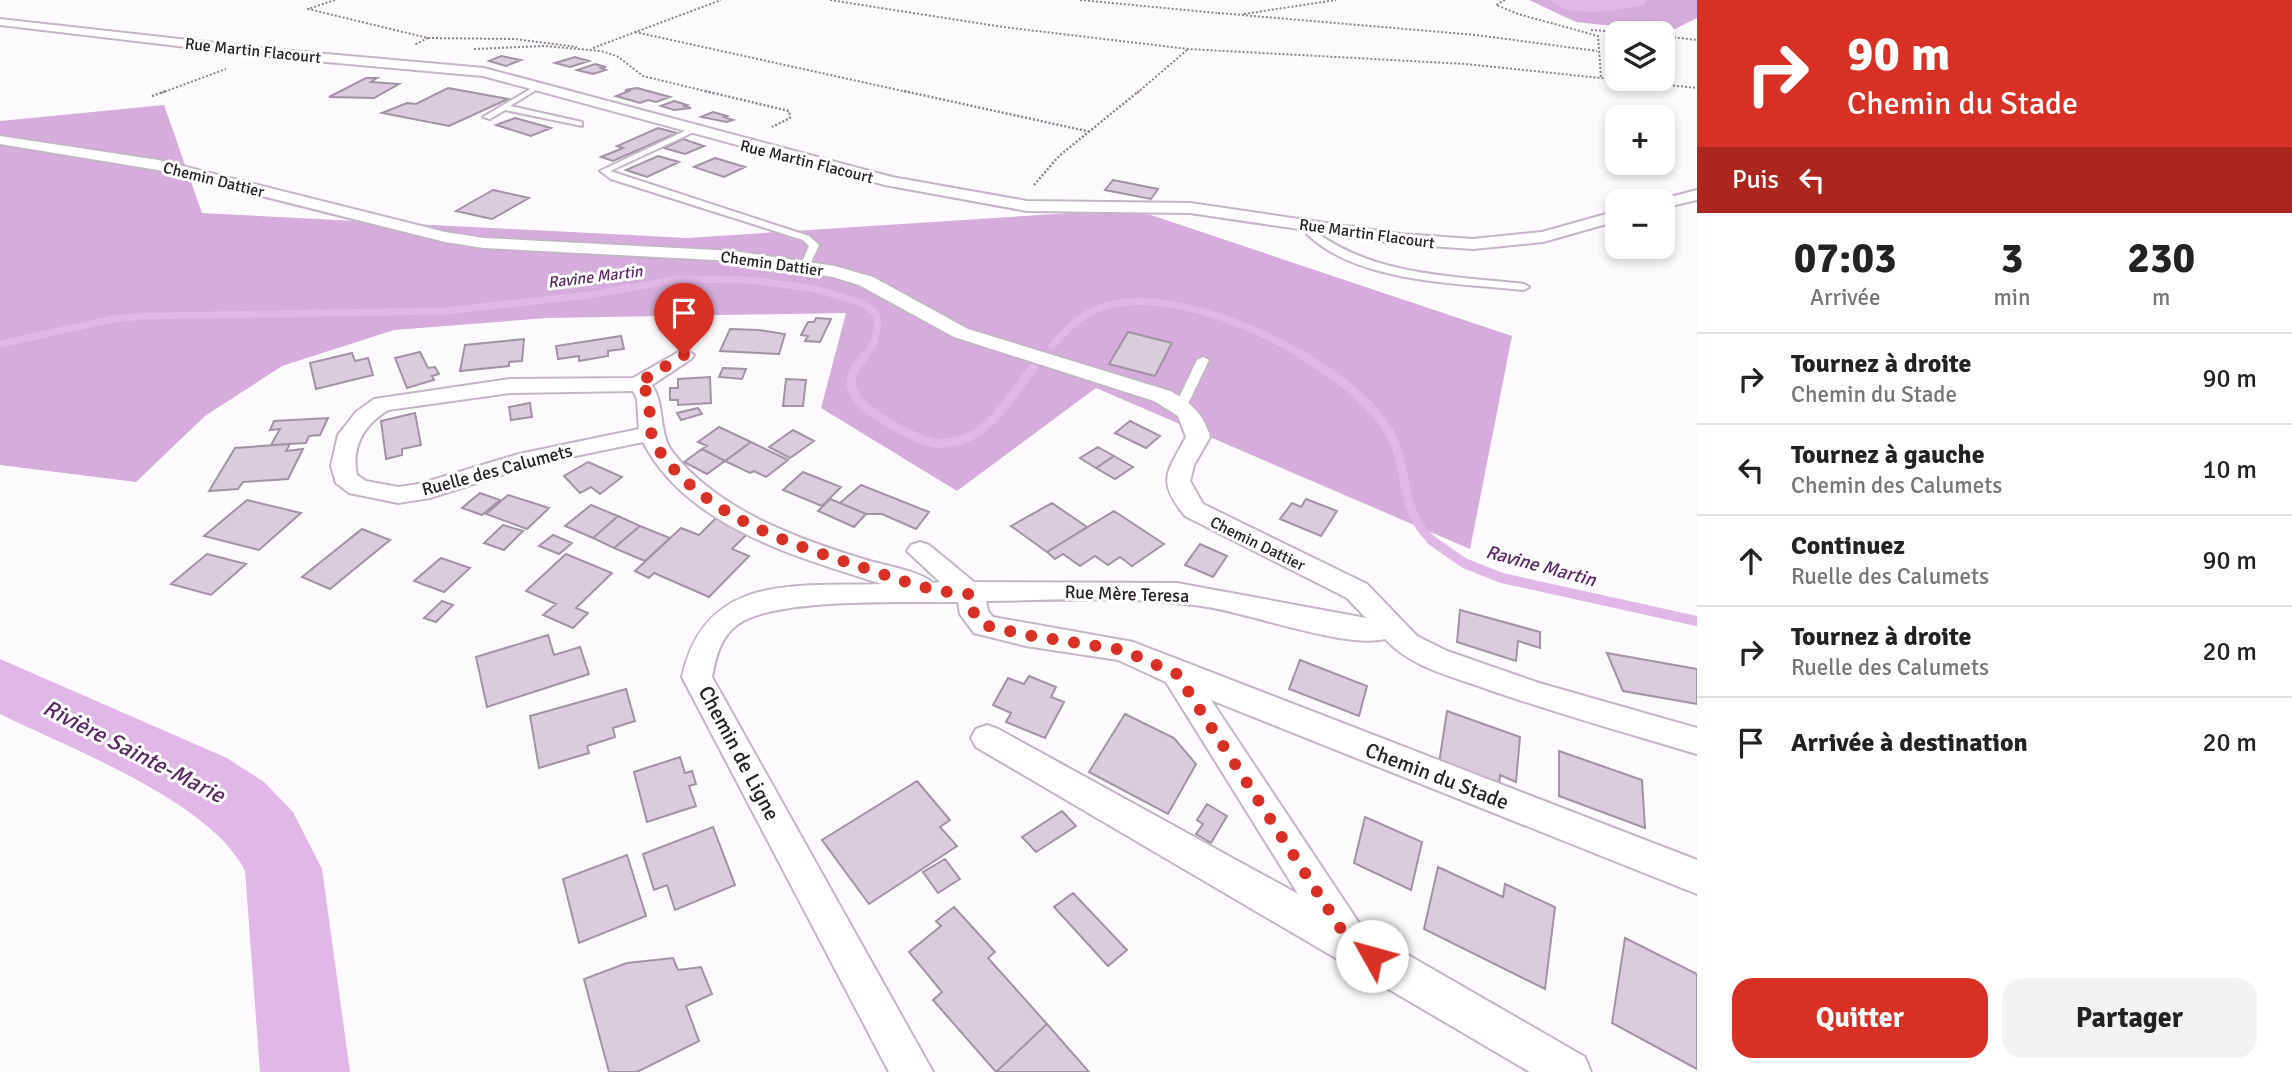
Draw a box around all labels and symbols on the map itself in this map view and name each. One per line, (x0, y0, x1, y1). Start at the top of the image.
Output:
street label: Rue Martin Flacourt (184, 34, 322, 68)
street label: Rue Martin Flacourt (738, 136, 876, 188)
street label: Chemin Dattier (161, 158, 266, 202)
street label: Rue Martin Flacourt (1298, 215, 1436, 253)
street label: Chemin Dattier (719, 247, 825, 281)
water label: Ravine Martin (547, 261, 645, 293)
pin (654, 283, 714, 355)
street label: Ruelle des Calumets (419, 439, 575, 501)
street label: Chemin Dattier (1207, 512, 1309, 576)
water label: Ravine Martin (1483, 540, 1599, 592)
street label: Rue Mère Teresa (1064, 581, 1190, 607)
street label: Chemin de Ligne (693, 681, 785, 825)
water label: Rivière Sainte-Marie (38, 693, 231, 810)
street label: Chemin du Stade (1362, 737, 1512, 815)
position arrow (1335, 919, 1409, 993)

